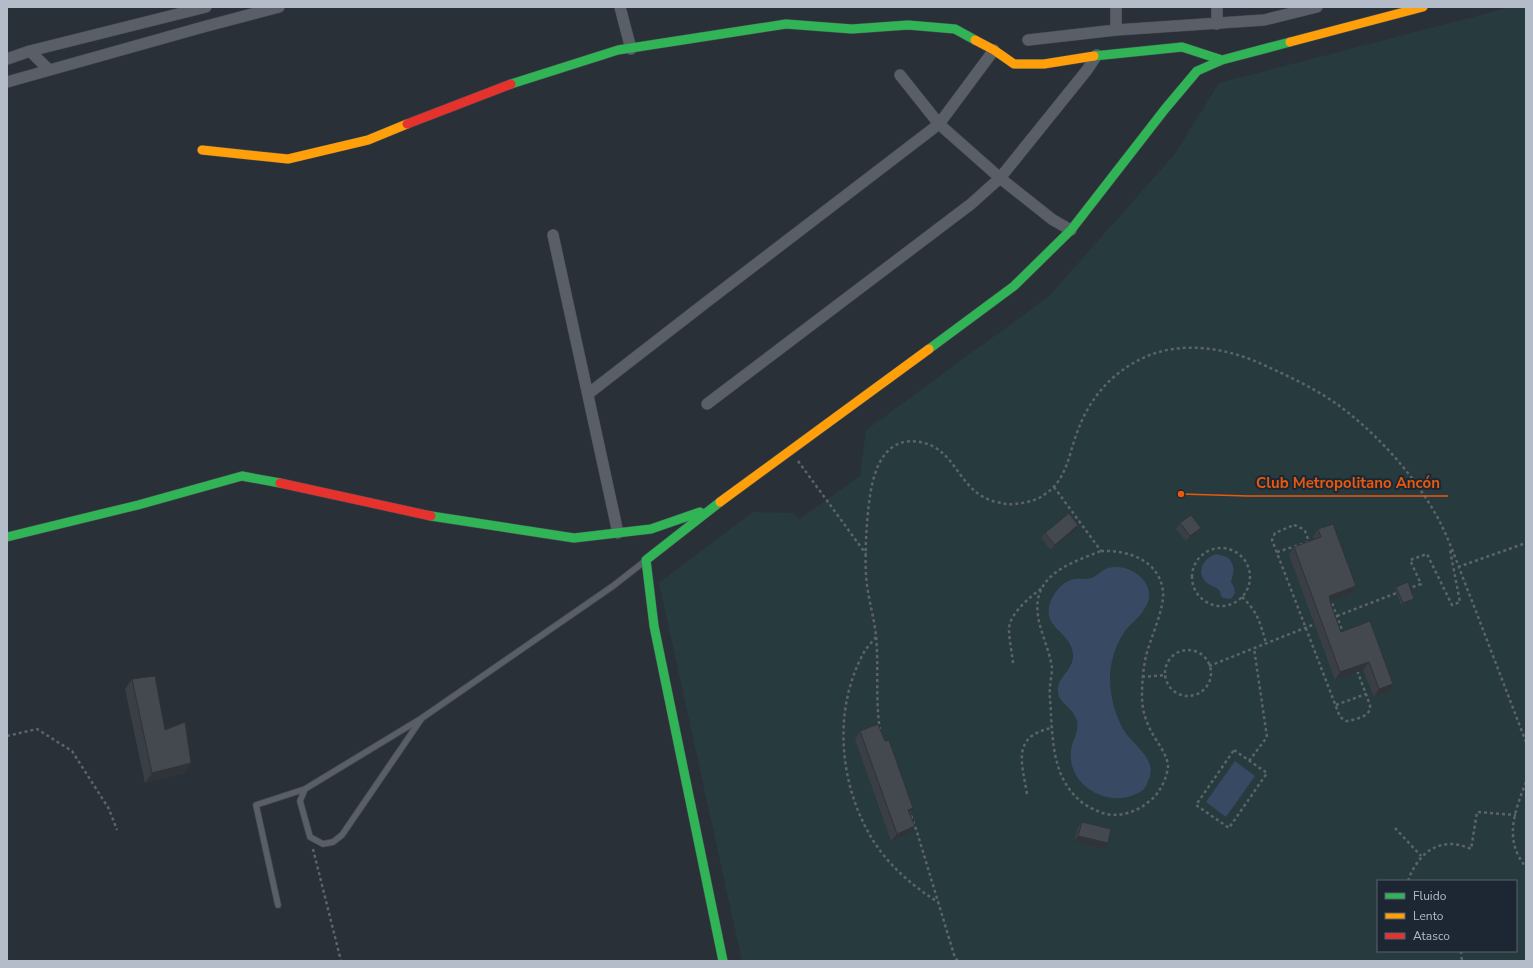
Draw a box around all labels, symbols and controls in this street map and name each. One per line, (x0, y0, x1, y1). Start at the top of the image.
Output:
callout: Club Metropolitano Ancón (1248, 469, 1448, 496)
text: Club Metropolitano Ancón (1256, 473, 1440, 493)
legend (1377, 880, 1517, 952)
text: Fluido (1413, 888, 1447, 904)
text: Lento (1413, 908, 1444, 924)
text: Atasco (1413, 928, 1450, 944)

